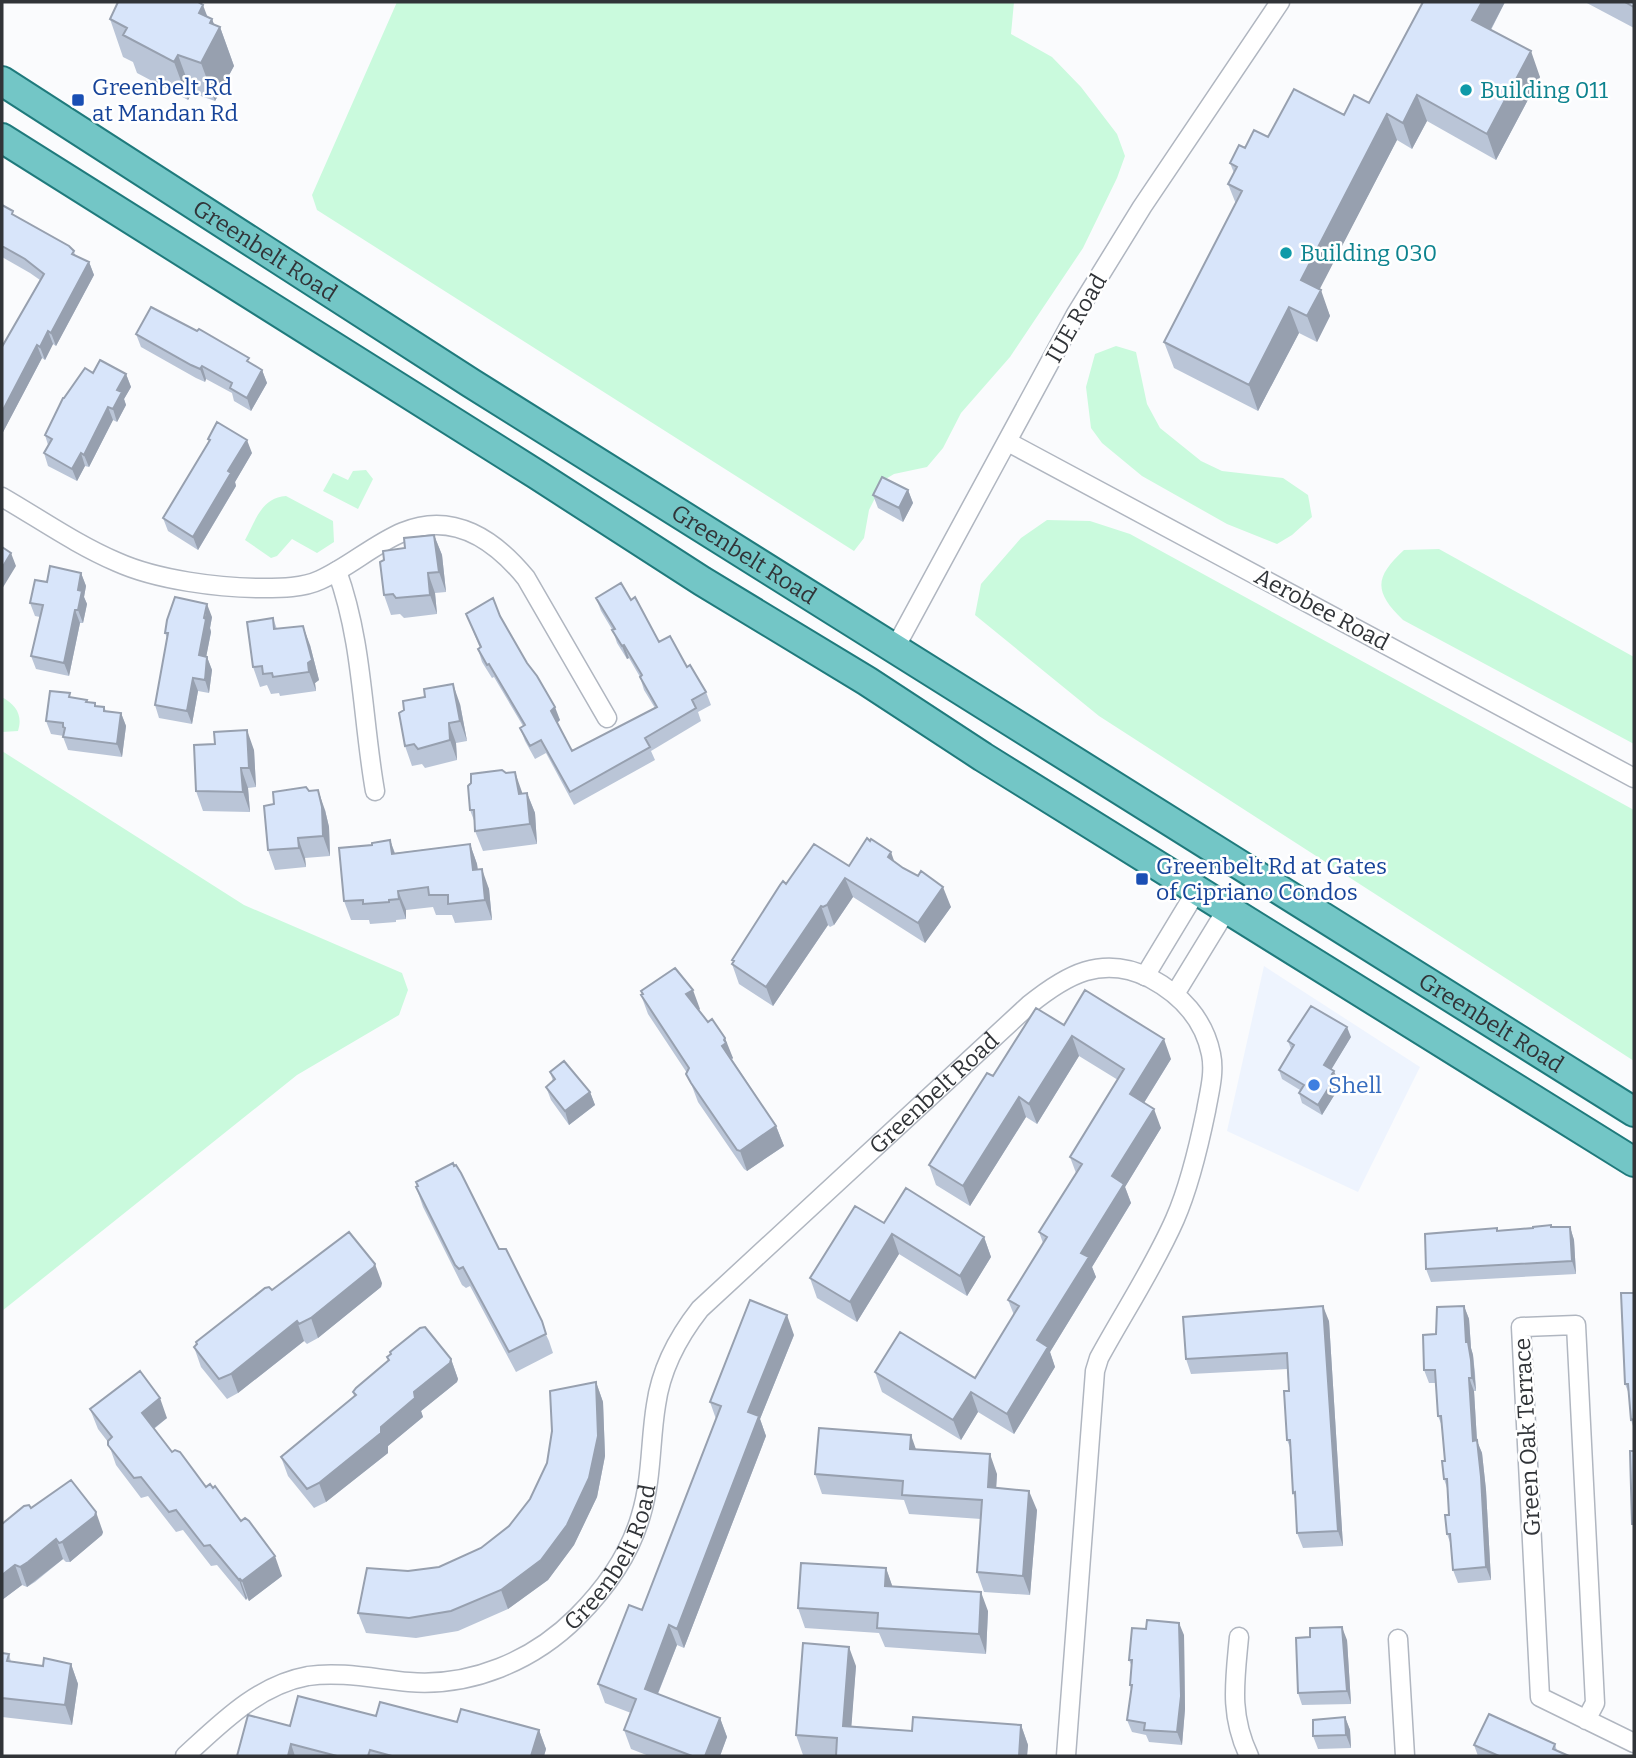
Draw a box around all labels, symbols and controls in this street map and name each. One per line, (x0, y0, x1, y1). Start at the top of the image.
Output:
place label: Greenbelt Rd at Mandan Rd (92, 73, 238, 127)
place label: Building 011 (1480, 76, 1609, 104)
marker: Building 011 (1458, 82, 1474, 98)
marker: Greenbelt Rd at Mandan Rd (70, 92, 86, 108)
street label: Greenbelt Road (188, 194, 343, 307)
place label: Building 030 (1300, 239, 1437, 267)
marker: Building 030 (1278, 245, 1294, 261)
street label: IUE Road (1039, 268, 1113, 367)
street label: Greenbelt Road (666, 498, 822, 610)
street label: Aerobee Road (1250, 562, 1394, 656)
place label: Greenbelt Rd at Gates of Cipriano Condos (1156, 852, 1387, 906)
marker: Greenbelt Rd at Gates of Cipriano Condos (1134, 871, 1150, 887)
street label: Greenbelt Road (1414, 967, 1569, 1079)
street label: Greenbelt Road (863, 1026, 1004, 1160)
place label: Shell (1328, 1071, 1382, 1099)
marker: Shell (1306, 1077, 1322, 1093)
street label: Green Oak Terrace (1508, 1337, 1546, 1537)
street label: Greenbelt Road (558, 1482, 662, 1636)

